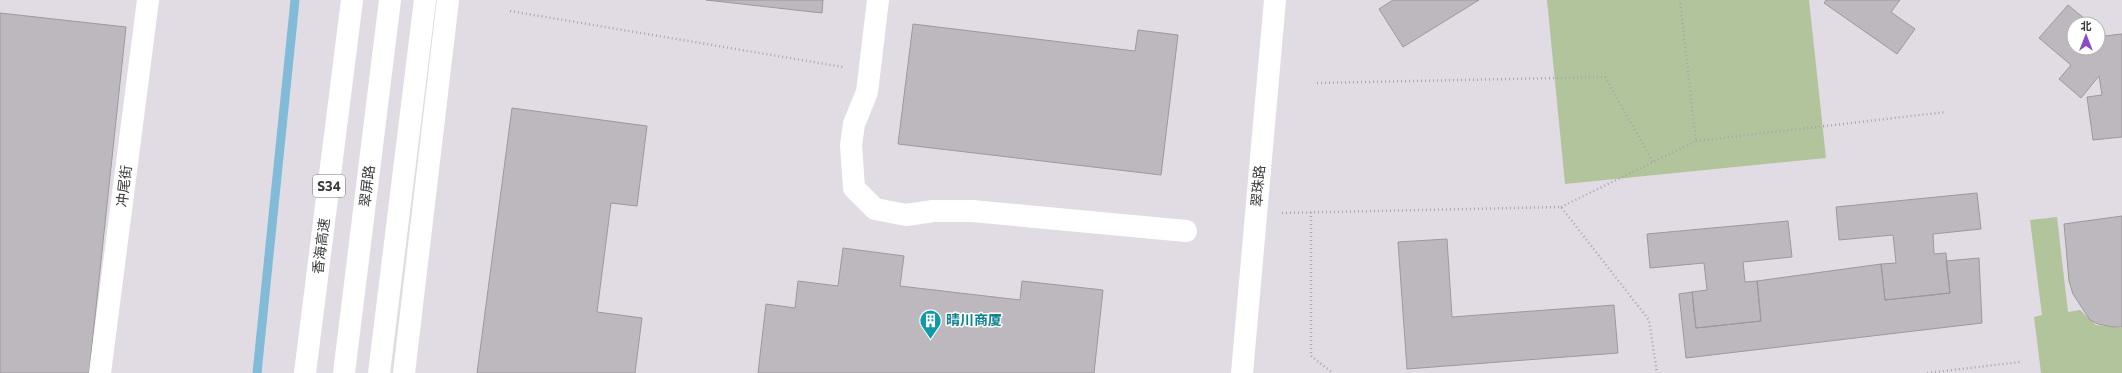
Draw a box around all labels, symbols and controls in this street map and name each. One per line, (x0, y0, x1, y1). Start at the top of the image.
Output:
north arrow (2066, 16, 2106, 56)
text: 北 (2081, 19, 2092, 32)
street label: 冲尾街 (113, 164, 134, 208)
street label: 翠屏路 (356, 164, 377, 208)
street label: 翠珠路 (1247, 164, 1268, 208)
road number: S34 (313, 175, 345, 197)
street label: 香海高速 (309, 217, 332, 275)
building icon: 晴川商厦 (917, 307, 943, 340)
place label: 晴川商厦 (946, 311, 1002, 328)

